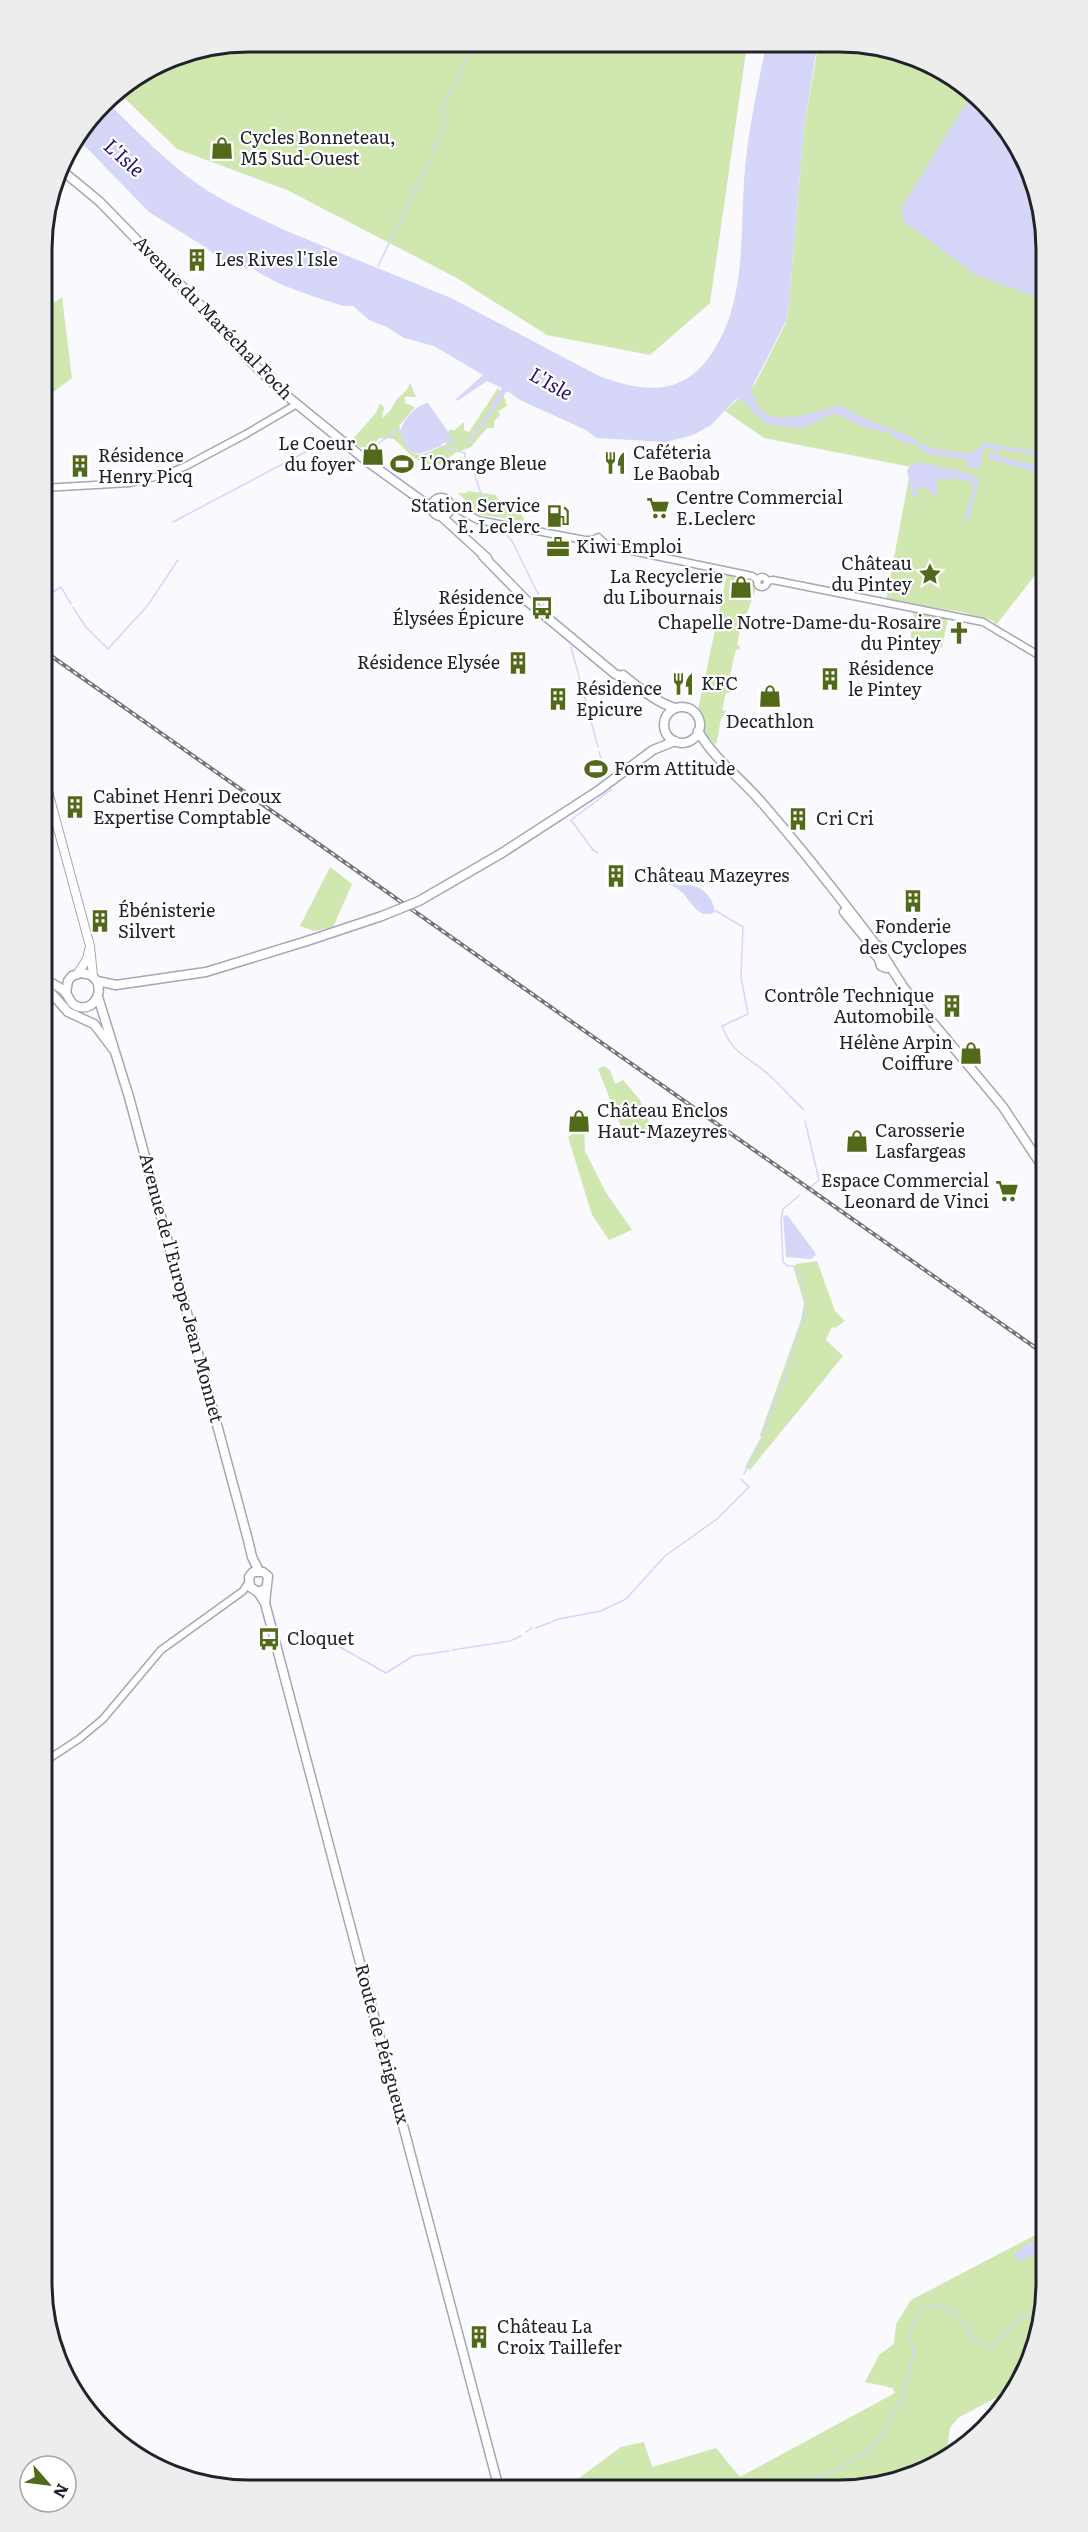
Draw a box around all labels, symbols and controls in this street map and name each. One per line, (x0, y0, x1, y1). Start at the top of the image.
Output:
place label: Cycles Bonneteau, M5 Sud-Ouest (240, 123, 396, 171)
water label: L'Isle (98, 130, 152, 183)
shop icon: Cycles Bonneteau, M5 Sud-Ouest (209, 135, 235, 161)
street label: Avenue du Maréchal Foch (128, 229, 300, 405)
place label: Les Rives l'Isle (215, 245, 338, 272)
building icon: Les Rives l'Isle (184, 247, 210, 273)
water label: L'Isle (525, 358, 579, 406)
place label: Le Coeur du foyer (278, 429, 355, 477)
place label: Caféteria Le Baobab (633, 438, 720, 486)
place label: Résidence Henry Picq (98, 441, 193, 489)
shop icon: Le Coeur du foyer (360, 441, 386, 467)
place label: L'Orange Bleue (420, 449, 547, 476)
restaurant icon: Caféteria Le Baobab (602, 450, 628, 476)
sports icon: L'Orange Bleue (389, 451, 415, 477)
building icon: Résidence Henry Picq (67, 453, 93, 479)
place label: Centre Commercial E.Leclerc (676, 483, 843, 531)
place label: Station Service E. Leclerc (411, 491, 540, 539)
supermarket icon: Centre Commercial E.Leclerc (645, 495, 671, 521)
fuel station icon: Station Service E. Leclerc (545, 503, 571, 529)
place label: Kiwi Emploi (576, 532, 682, 559)
office icon: Kiwi Emploi (545, 534, 571, 560)
place label: Château du Pintey (831, 549, 913, 597)
place icon: Château du Pintey (917, 561, 943, 587)
place label: La Recyclerie du Libournais (603, 562, 723, 610)
shop icon: La Recyclerie du Libournais (728, 574, 754, 600)
place label: Résidence Élysées Épicure (392, 583, 524, 631)
bus stop icon: Résidence Élysées Épicure (529, 595, 555, 621)
place label: Chapelle Notre-Dame-du-Rosaire du Pintey (658, 608, 942, 656)
church icon: Chapelle Notre-Dame-du-Rosaire du Pintey (946, 620, 972, 646)
place label: Résidence Elysée (357, 648, 500, 675)
building icon: Résidence Elysée (505, 650, 531, 676)
place label: Résidence le Pintey (848, 654, 934, 702)
building icon: Résidence le Pintey (817, 666, 843, 692)
place label: KFC (701, 669, 738, 696)
restaurant icon: KFC (670, 671, 696, 697)
place label: Résidence Epicure (576, 674, 662, 722)
shop icon: Decathlon (757, 683, 783, 709)
building icon: Résidence Epicure (545, 686, 571, 712)
place label: Decathlon (726, 707, 814, 734)
place label: Form Attitude (614, 754, 735, 781)
sports icon: Form Attitude (583, 756, 609, 782)
place label: Cabinet Henri Decoux Expertise Comptable (93, 782, 282, 830)
building icon: Cabinet Henri Decoux Expertise Comptable (62, 794, 88, 820)
place label: Cri Cri (816, 804, 874, 831)
building icon: Cri Cri (785, 806, 811, 832)
place label: Château Mazeyres (634, 861, 789, 888)
building icon: Château Mazeyres (603, 863, 629, 889)
building icon: Fonderie des Cyclopes (900, 888, 926, 914)
place label: Ébénisterie Silvert (118, 896, 215, 944)
building icon: Ébénisterie Silvert (87, 908, 113, 934)
place label: Fonderie des Cyclopes (859, 912, 967, 960)
place label: Contrôle Technique Automobile (764, 981, 934, 1029)
building icon: Contrôle Technique Automobile (939, 993, 965, 1019)
place label: Hélène Arpin Coiffure (839, 1028, 953, 1076)
shop icon: Hélène Arpin Coiffure (958, 1040, 984, 1066)
place label: Château Enclos Haut-Mazeyres (597, 1096, 728, 1144)
shop icon: Château Enclos Haut-Mazeyres (566, 1108, 592, 1134)
place label: Carosserie Lasfargeas (875, 1116, 966, 1164)
shop icon: Carosserie Lasfargeas (844, 1128, 870, 1154)
street label: Avenue de l'Europe Jean Monnet (133, 1150, 232, 1426)
place label: Espace Commercial Leonard de Vinci (821, 1166, 989, 1214)
supermarket icon: Espace Commercial Leonard de Vinci (994, 1178, 1020, 1204)
place label: Cloquet (287, 1624, 355, 1651)
bus stop icon: Cloquet (256, 1626, 282, 1652)
street label: Route de Périgueux (349, 1961, 418, 2127)
place label: Château La Croix Taillefer (497, 2312, 622, 2360)
building icon: Château La Croix Taillefer (466, 2324, 492, 2350)
north arrow (18, 2454, 78, 2514)
text: N (48, 2480, 76, 2503)

